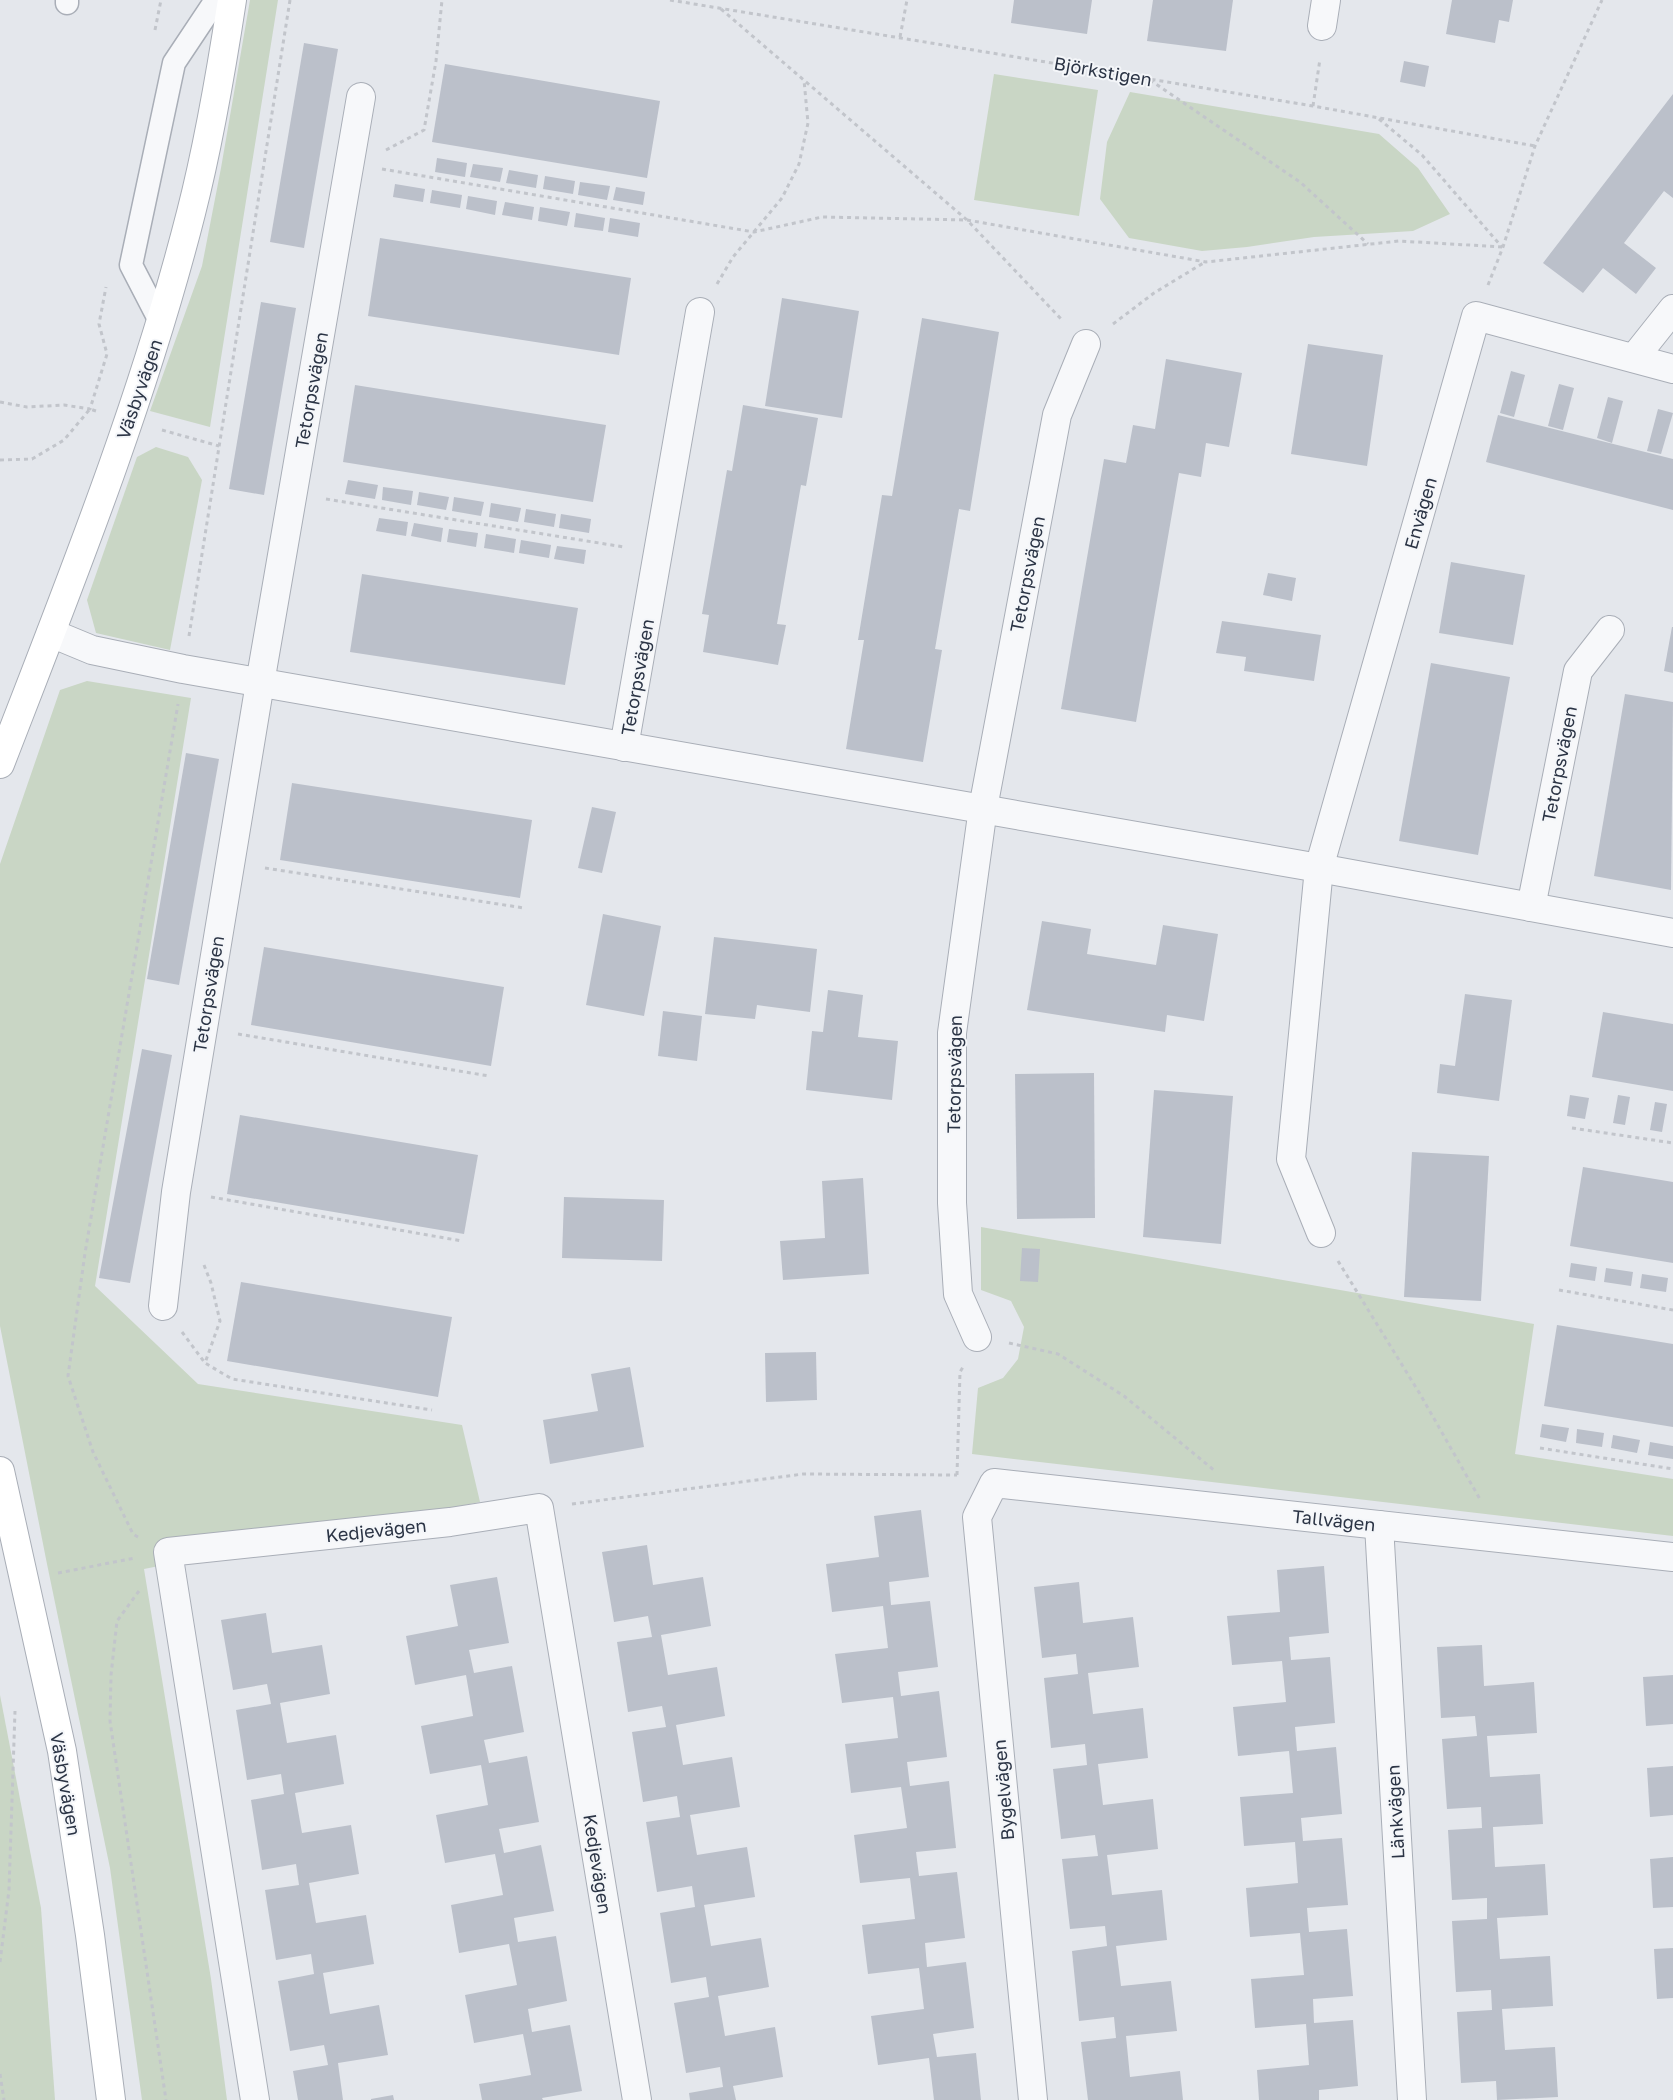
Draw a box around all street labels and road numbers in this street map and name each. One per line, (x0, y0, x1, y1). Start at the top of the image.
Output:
street label: Björkstigen (1052, 52, 1154, 90)
street label: Tetorpsvägen (290, 330, 332, 450)
street label: Väsbyvägen (112, 336, 166, 442)
street label: Envägen (1399, 474, 1441, 552)
street label: Tetorpsvägen (1005, 514, 1049, 634)
street label: Tetorpsvägen (616, 617, 658, 737)
street label: Tetorpsvägen (1537, 704, 1581, 824)
street label: Tetorpsvägen (188, 934, 228, 1054)
street label: Tetorpsvägen (942, 1015, 966, 1133)
street label: Tallvägen (1291, 1505, 1377, 1535)
street label: Kedjevägen (325, 1514, 427, 1546)
street label: Väsbyvägen (46, 1731, 86, 1837)
street label: Bygelvägen (988, 1739, 1018, 1841)
street label: Länkvägen (1382, 1764, 1408, 1860)
street label: Kedjevägen (579, 1812, 617, 1916)

